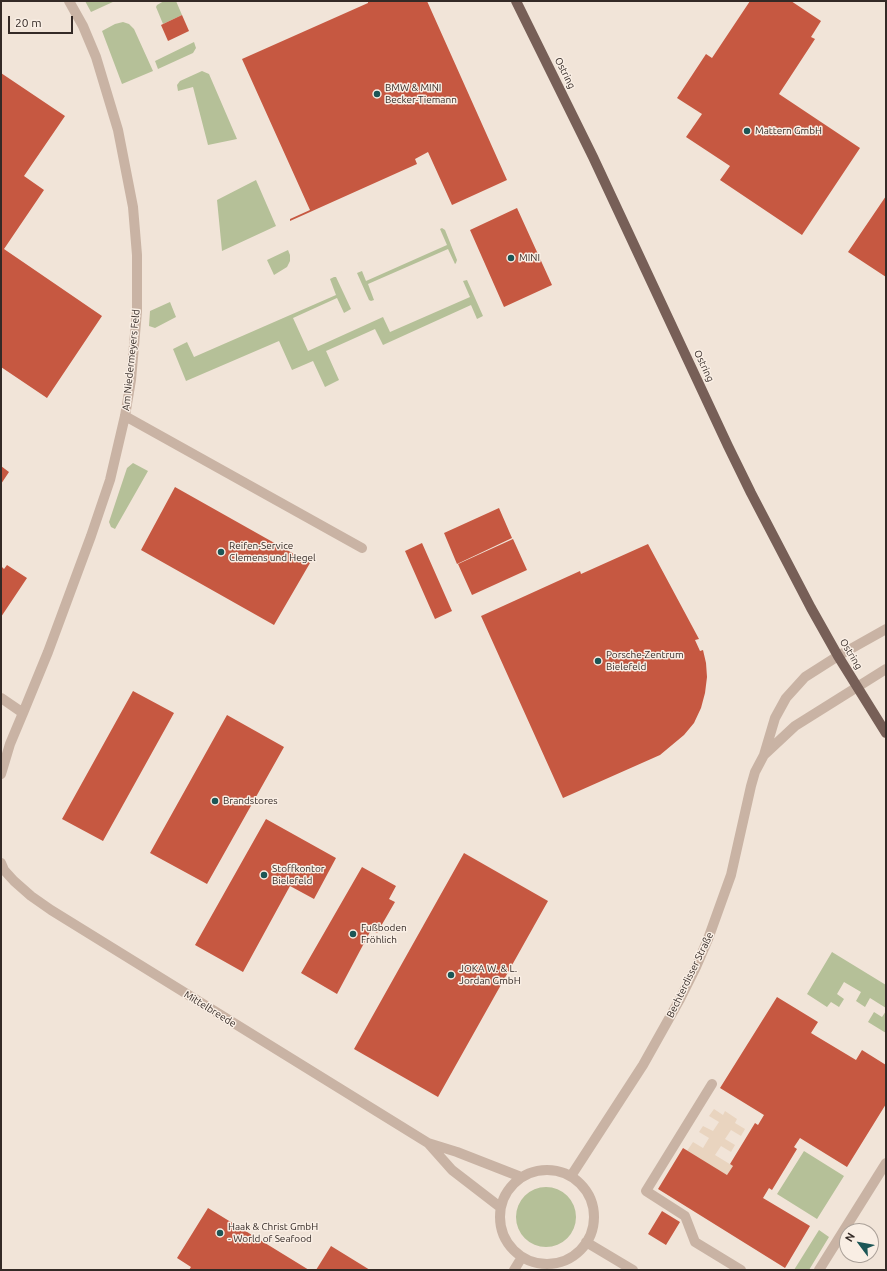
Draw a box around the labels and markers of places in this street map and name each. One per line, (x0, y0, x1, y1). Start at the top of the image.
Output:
place label: BMW & MINI Becker-Tiemann (385, 82, 457, 106)
marker: BMW & MINI Becker-Tiemann (372, 89, 382, 99)
place label: Mattern GmbH (755, 125, 822, 137)
marker: Mattern GmbH (742, 126, 752, 136)
place label: MINI (519, 252, 540, 264)
marker: MINI (506, 253, 516, 263)
place label: Reifen-Service Clemens und Hegel (229, 540, 316, 564)
marker: Reifen-Service Clemens und Hegel (216, 547, 226, 557)
place label: Porsche-Zentrum Bielefeld (606, 649, 684, 672)
marker: Porsche-Zentrum Bielefeld (593, 656, 603, 666)
place label: Brandstores (223, 795, 278, 807)
marker: Brandstores (210, 796, 220, 806)
place label: Stoffkontor Bielefeld (272, 863, 325, 886)
marker: Stoffkontor Bielefeld (259, 870, 269, 880)
place label: Fußboden Fröhlich (361, 922, 407, 946)
marker: Fußboden Fröhlich (348, 929, 358, 939)
place label: JOKA W. & L. Jordan GmbH (459, 963, 521, 986)
marker: JOKA W. & L. Jordan GmbH (446, 970, 456, 980)
place label: Haak & Christ GmbH - World of Seafood (228, 1221, 318, 1244)
marker: Haak & Christ GmbH - World of Seafood (215, 1228, 225, 1238)

